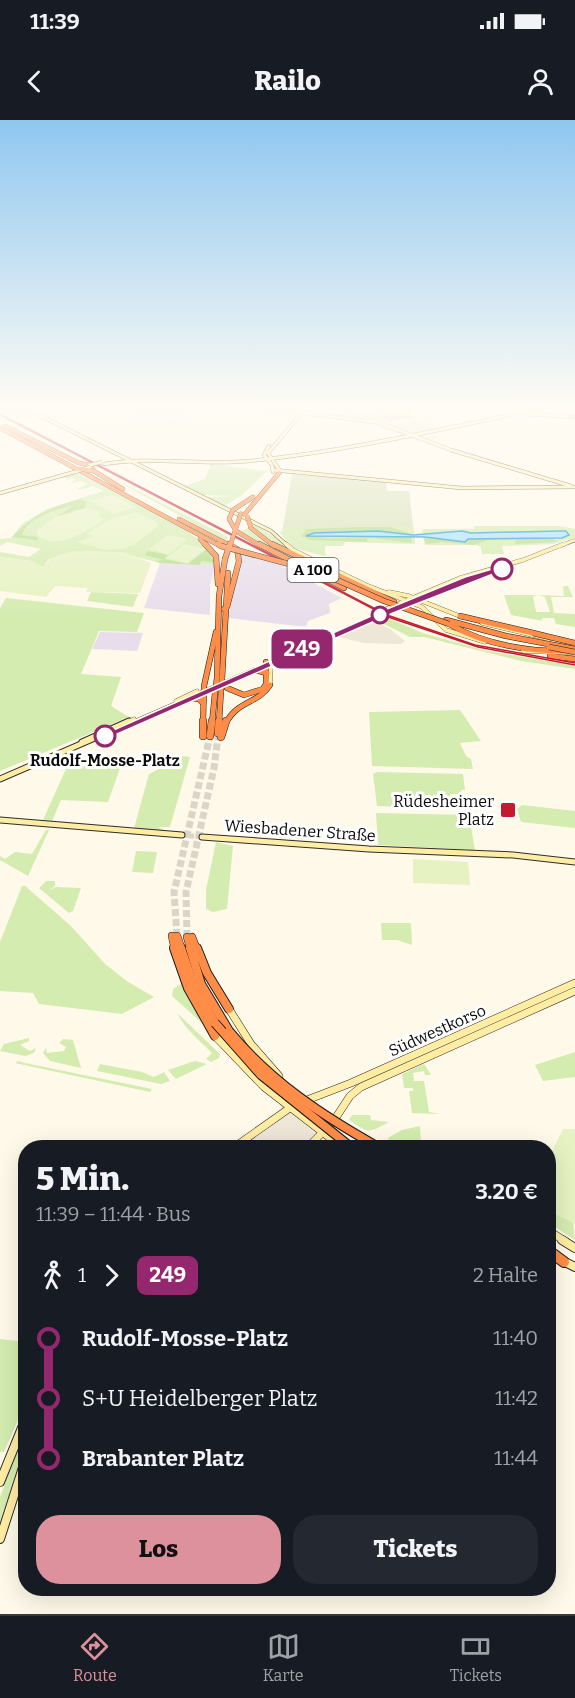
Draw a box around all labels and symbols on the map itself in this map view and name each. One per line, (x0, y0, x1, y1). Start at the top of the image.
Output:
road number: A 100 (288, 558, 338, 582)
unlabelled marker (491, 558, 513, 580)
unlabelled marker (371, 606, 389, 624)
line badge: 249 (268, 630, 336, 668)
marker: Rudolf-Mosse-Platz (94, 725, 116, 747)
place label: Rudolf-Mosse-Platz (30, 751, 180, 770)
place label: Rüdesheimer Platz (393, 792, 494, 829)
marker: Rüdesheimer Platz (499, 801, 517, 819)
street label: Wiesbadener Straße (224, 816, 376, 845)
street label: Südwestkorso (386, 1001, 489, 1060)

